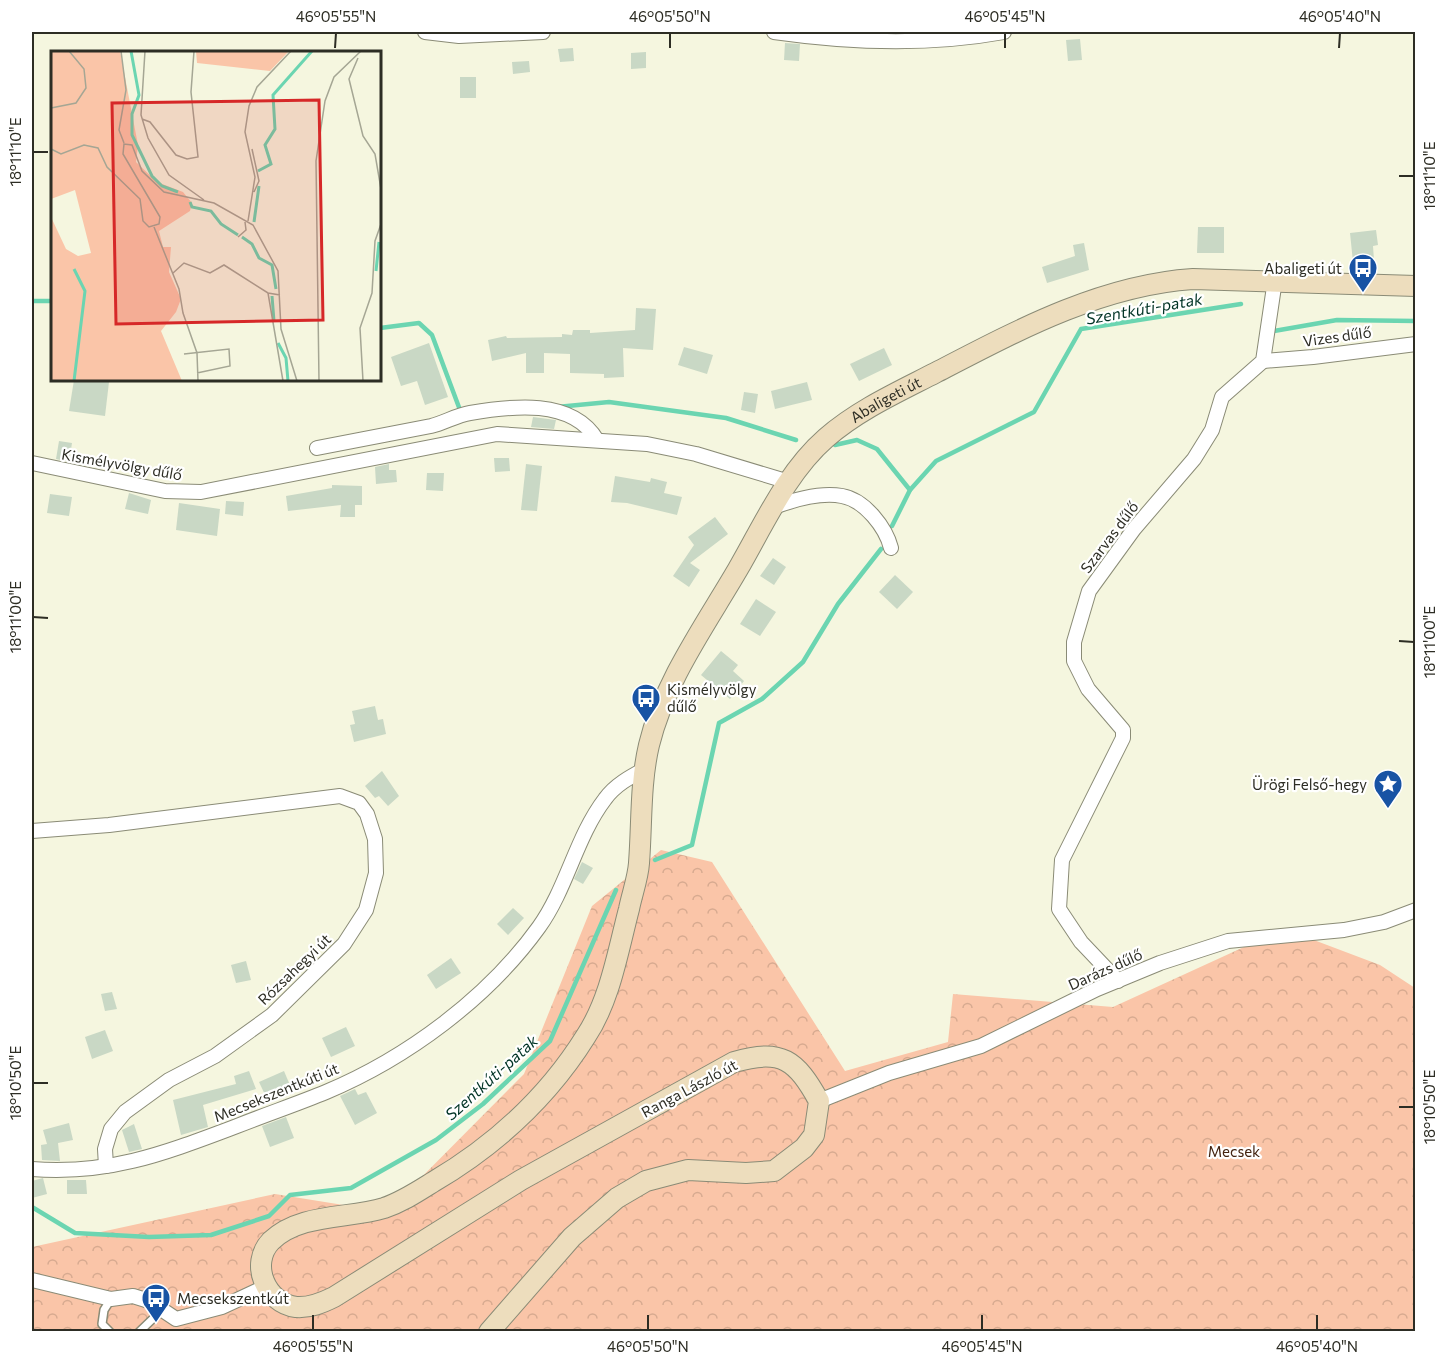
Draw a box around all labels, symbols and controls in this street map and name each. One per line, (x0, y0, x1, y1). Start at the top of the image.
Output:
text: 46°05'55"N (296, 7, 376, 25)
text: 46°05'50"N (629, 7, 711, 25)
text: 46°05'45"N (964, 7, 1046, 25)
text: 46°05'40"N (1299, 7, 1381, 25)
inset map (51, 51, 381, 381)
text: 18°11'10"E (6, 117, 24, 187)
text: 18°11'10"E (1420, 141, 1438, 211)
bus stop icon: Abaligeti út (1347, 252, 1379, 294)
place label: Abaligeti út (1264, 259, 1342, 277)
water label: Szentkúti-patak (1084, 288, 1204, 328)
street label: Vizes dűlő (1302, 322, 1372, 350)
street label: Abaligeti út (847, 373, 924, 426)
street label: Kismélyvölgy dűlő (60, 445, 184, 483)
street label: Szarvas dűlő (1076, 498, 1142, 576)
text: 18°11'00"E (6, 581, 24, 653)
text: 18°11'00"E (1420, 606, 1438, 678)
place label: Kismélyvölgy dűlő (667, 680, 757, 715)
bus stop icon: Kismélyvölgy dűlő (630, 682, 662, 724)
place icon: Ürögi Felső-hegy (1372, 768, 1404, 810)
place label: Ürögi Felső-hegy (1252, 775, 1367, 793)
street label: Rózsahegyi út (254, 930, 334, 1008)
street label: Darázs dűlő (1065, 945, 1145, 993)
water label: Szentkúti-patak (441, 1030, 541, 1124)
text: 18°10'50"E (6, 1046, 24, 1120)
street label: Ranga László út (638, 1055, 740, 1121)
street label: Mecsekszentkúti út (211, 1059, 341, 1125)
text: 18°10'50"E (1420, 1070, 1438, 1144)
park label: Mecsek (1208, 1142, 1260, 1160)
bus stop icon: Mecsekszentkút (140, 1282, 172, 1324)
place label: Mecsekszentkút (177, 1289, 289, 1307)
text: 46°05'55"N (273, 1337, 353, 1355)
text: 46°05'50"N (607, 1337, 689, 1355)
text: 46°05'45"N (941, 1337, 1023, 1355)
text: 46°05'40"N (1276, 1337, 1358, 1355)

